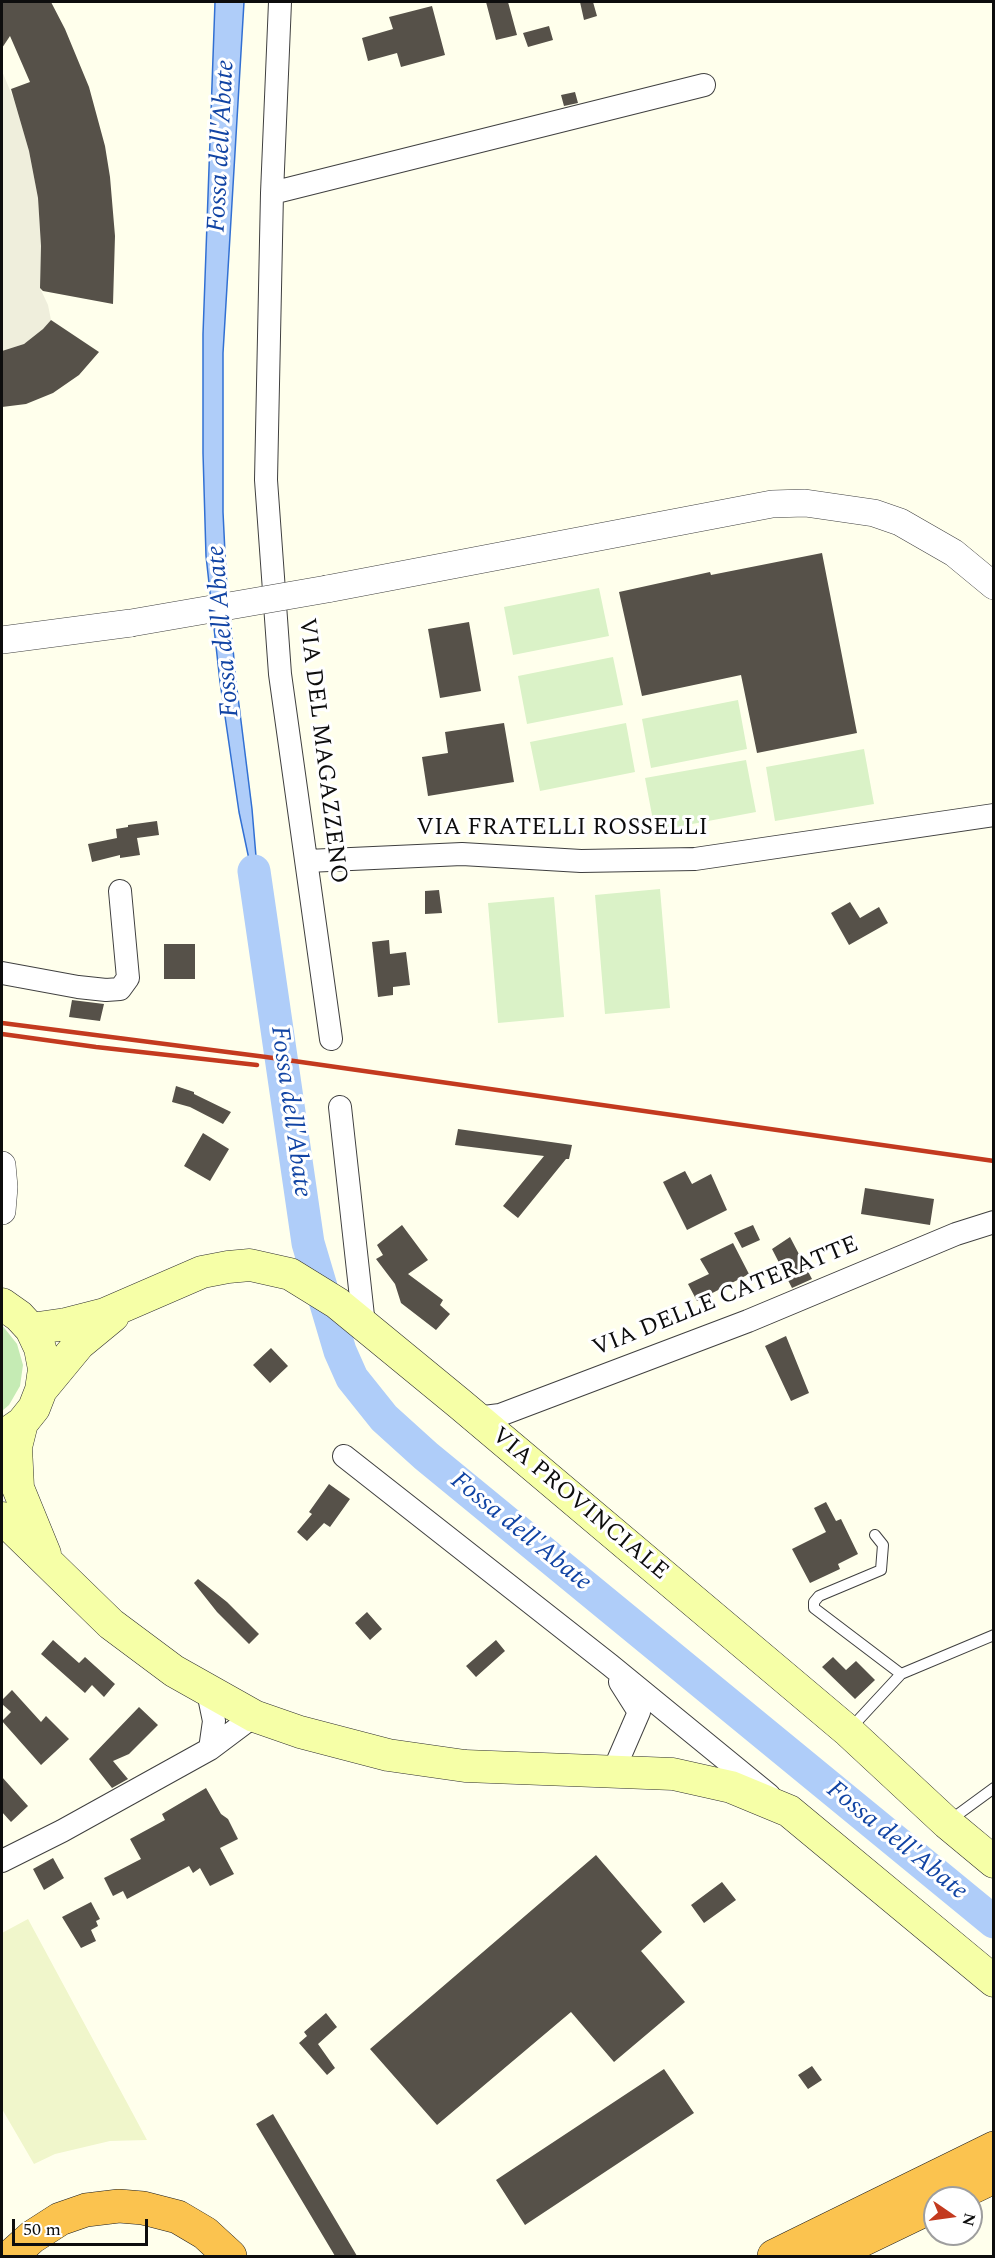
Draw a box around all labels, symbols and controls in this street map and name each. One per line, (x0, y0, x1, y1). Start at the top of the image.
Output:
water label: Fossa dell'Abate (203, 59, 243, 233)
water label: Fossa dell'Abate (202, 544, 248, 718)
street label: VIA DEL MAGAZZENO (290, 616, 352, 886)
street label: VIA FRATELLI ROSSELLI (416, 815, 708, 843)
water label: Fossa dell'Abate (262, 1024, 316, 1200)
street label: VIA DELLE CATERATTE (589, 1231, 863, 1365)
street label: VIA PROVINCIALE (484, 1422, 674, 1588)
water label: Fossa dell'Abate (443, 1466, 597, 1600)
water label: Fossa dell'Abate (819, 1775, 973, 1909)
north arrow (923, 2186, 983, 2246)
scale bar (15, 2207, 152, 2245)
text: N (955, 2211, 982, 2229)
text: 50 m (23, 2216, 61, 2243)

